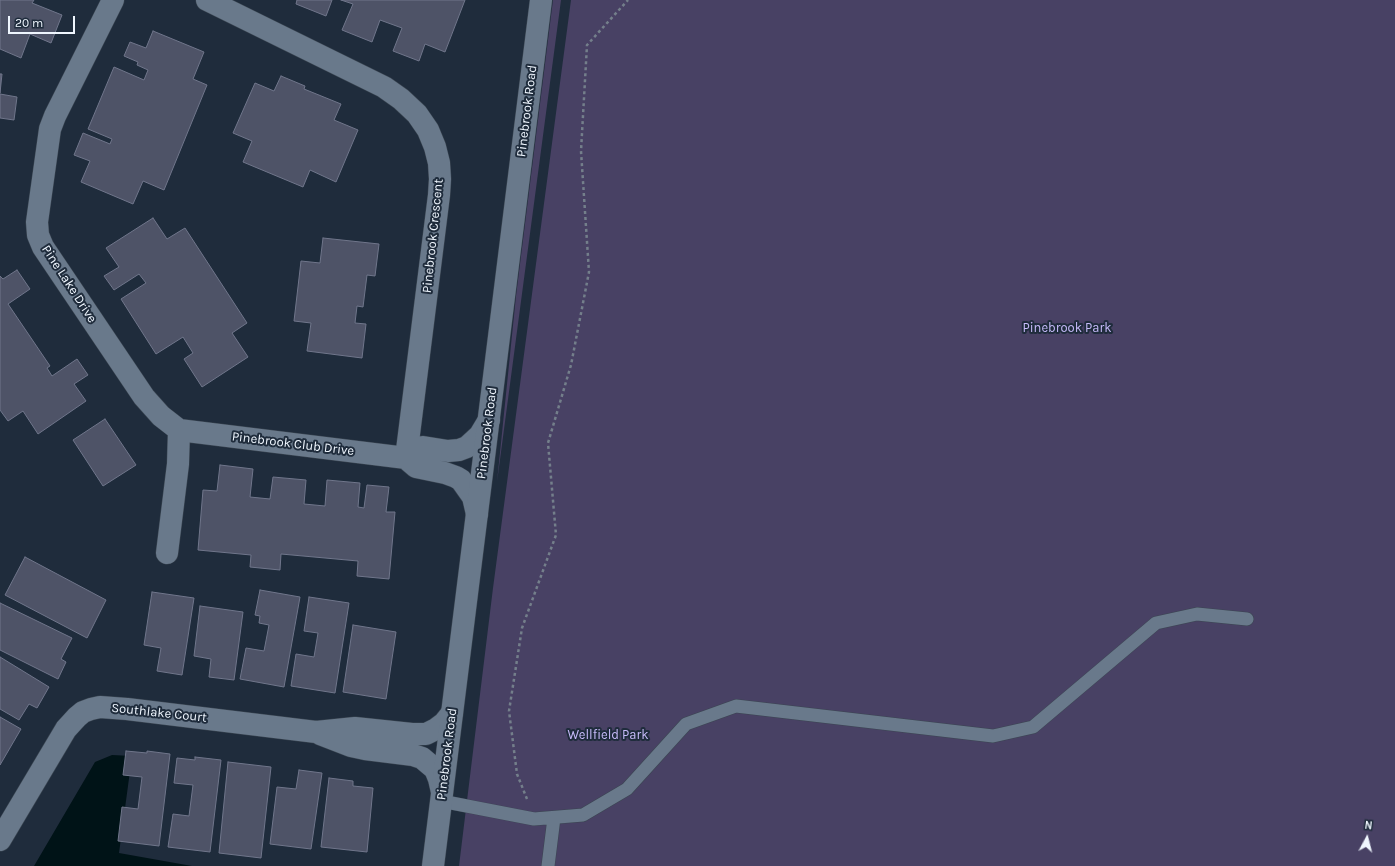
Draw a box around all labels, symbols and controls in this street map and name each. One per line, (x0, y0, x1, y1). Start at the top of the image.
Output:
scale bar (10, 8, 77, 34)
text: 20 m (15, 16, 43, 30)
street label: Pinebrook Road (514, 64, 540, 158)
street label: Pinebrook Crescent (419, 178, 447, 294)
street label: Pine Lake Drive (38, 242, 100, 326)
park label: Pinebrook Park (1023, 320, 1111, 336)
street label: Pinebrook Road (474, 386, 500, 480)
street label: Pinebrook Club Drive (231, 429, 355, 459)
street label: Southlake Court (110, 700, 208, 726)
street label: Pinebrook Road (434, 707, 460, 801)
park label: Wellfield Park (568, 727, 648, 743)
north arrow (1347, 818, 1387, 858)
text: N (1364, 819, 1373, 833)

